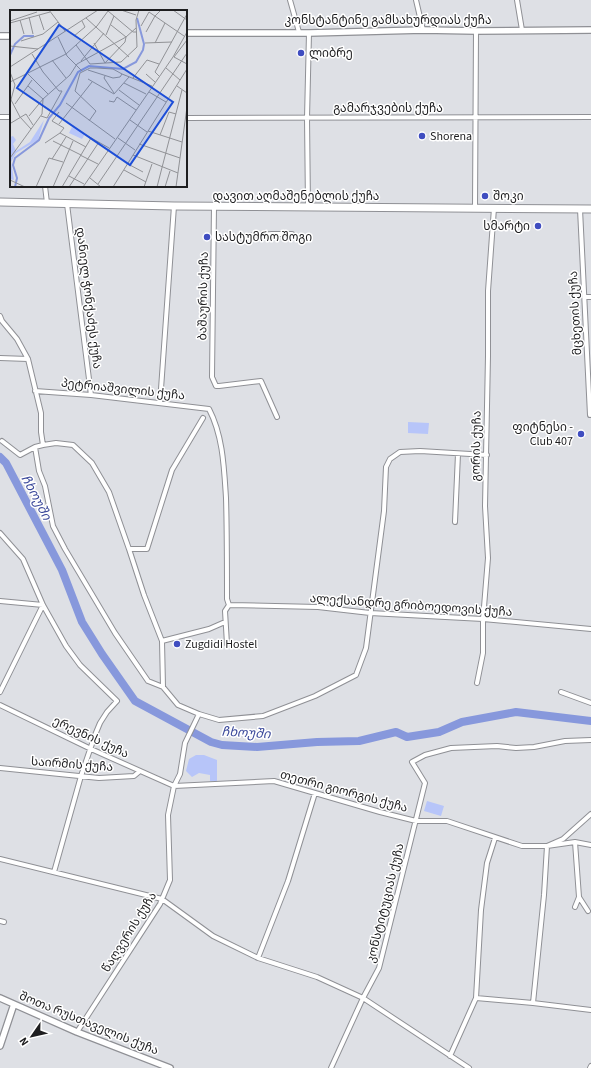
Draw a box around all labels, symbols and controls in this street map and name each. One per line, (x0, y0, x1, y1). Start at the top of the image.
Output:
inset map (10, 10, 187, 187)
street label: კონსტანტინე გამსახურდიას ქუჩა (284, 12, 492, 29)
place label: ლიბრე (309, 45, 353, 62)
marker: ლიბრე (296, 48, 306, 58)
street label: გამარჯვების ქუჩა (333, 100, 443, 117)
place label: Shorena (430, 128, 472, 145)
marker: Shorena (417, 131, 427, 141)
street label: დავით აღმაშენებლის ქუჩა (213, 188, 379, 205)
place label: შოკი (493, 188, 524, 205)
marker: შოკი (480, 191, 490, 201)
place label: სმარტი (483, 218, 530, 235)
marker: სმარტი (533, 221, 543, 231)
street label: დანიელ ჭონქაძეს ქუჩა (71, 226, 106, 370)
place label: სასტუმრო შოგი (215, 229, 312, 246)
marker: სასტუმრო შოგი (202, 232, 212, 242)
street label: ბაშაურის ქუჩა (194, 251, 213, 341)
street label: მცხეთის ქუჩა (565, 270, 586, 356)
street label: პეტრიაშვილის ქუჩა (60, 375, 186, 404)
street label: გორის ქუჩა (467, 410, 486, 482)
place label: ფიტნესი - Club 407 (512, 419, 573, 450)
marker: ფიტნესი - Club 407 (576, 429, 586, 439)
water label: ჩხოუში (17, 472, 56, 524)
street label: ალექსანდრე გრიბოედოვის ქუჩა (309, 590, 513, 621)
place label: Zugdidi Hostel (185, 636, 257, 653)
marker: Zugdidi Hostel (172, 639, 182, 649)
street label: ერევნის ქუჩა (50, 712, 132, 763)
water label: ჩხოუში (221, 723, 271, 743)
street label: საირმის ქუჩა (30, 753, 114, 776)
street label: თეთრი გიორგის ქუჩა (278, 766, 410, 817)
street label: კონსტიტუციას ქუჩა (362, 842, 409, 965)
street label: წაღვერის ქუჩა (98, 889, 161, 976)
street label: შოთა რუსთაველის ქუჩა (17, 988, 161, 1059)
north arrow (12, 1016, 52, 1056)
text: N (16, 1034, 32, 1049)

